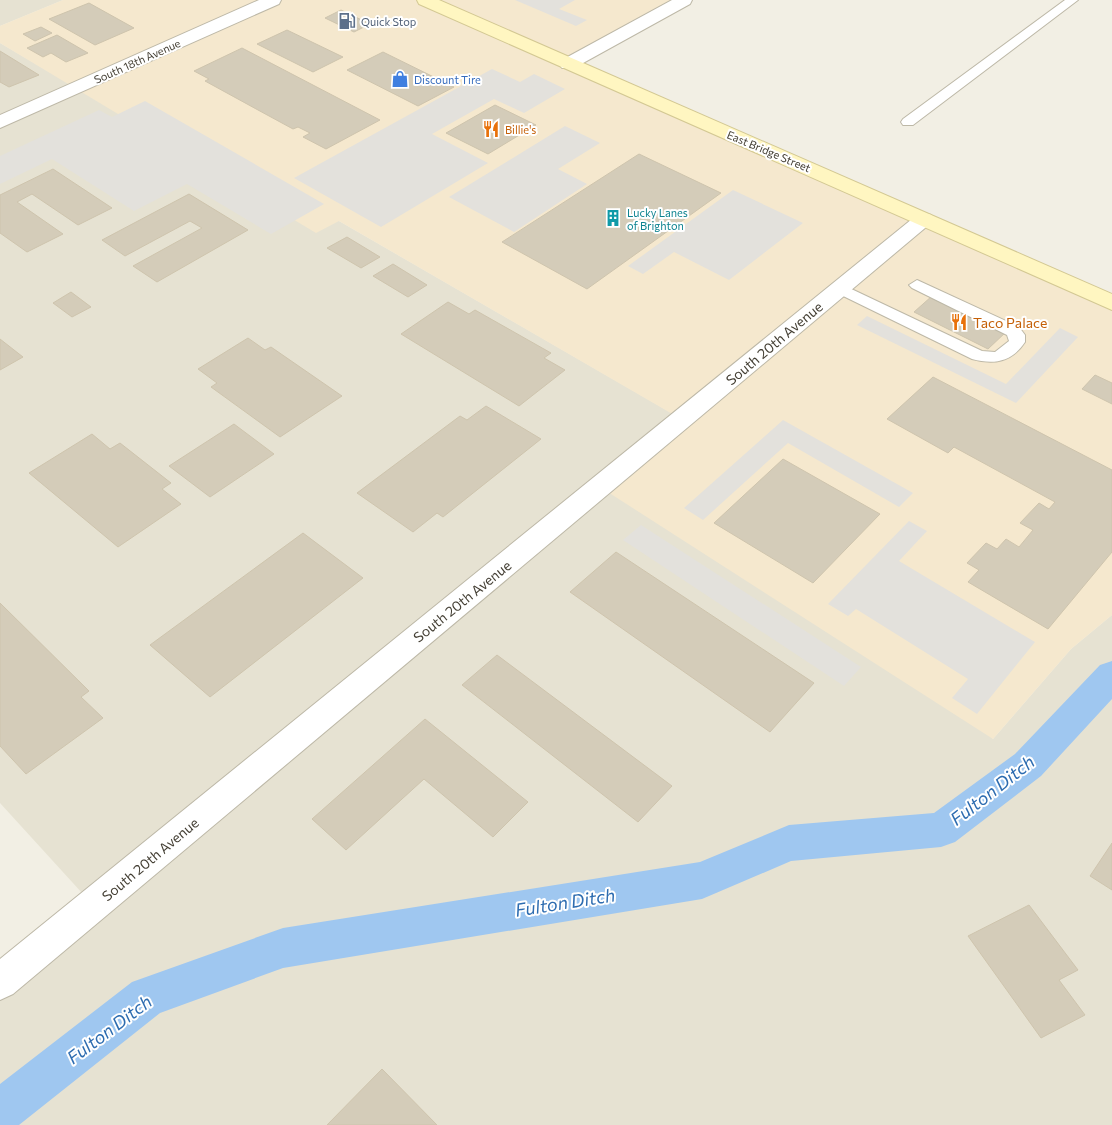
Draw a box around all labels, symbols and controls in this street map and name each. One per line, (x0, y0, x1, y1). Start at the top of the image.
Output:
fuel station icon: Quick Stop (337, 11, 357, 31)
place label: Quick Stop (361, 15, 416, 28)
street label: South 18th Avenue (92, 36, 182, 86)
shop icon: Discount Tire (390, 69, 410, 89)
place label: Discount Tire (414, 73, 481, 86)
restaurant icon: Billie's (481, 119, 501, 139)
place label: Billie's (505, 123, 536, 136)
street label: East Bridge Street (725, 128, 813, 175)
place label: Lucky Lanes of Brighton (627, 206, 688, 232)
building icon: Lucky Lanes of Brighton (603, 208, 623, 228)
street label: South 20th Avenue (722, 298, 826, 388)
restaurant icon: Taco Palace (949, 312, 969, 332)
place label: Taco Palace (973, 314, 1047, 331)
street label: South 20th Avenue (410, 556, 514, 646)
water label: Fulton Ditch (946, 750, 1038, 830)
street label: South 20th Avenue (98, 814, 202, 904)
water label: Fulton Ditch (513, 883, 617, 921)
water label: Fulton Ditch (62, 990, 156, 1068)

